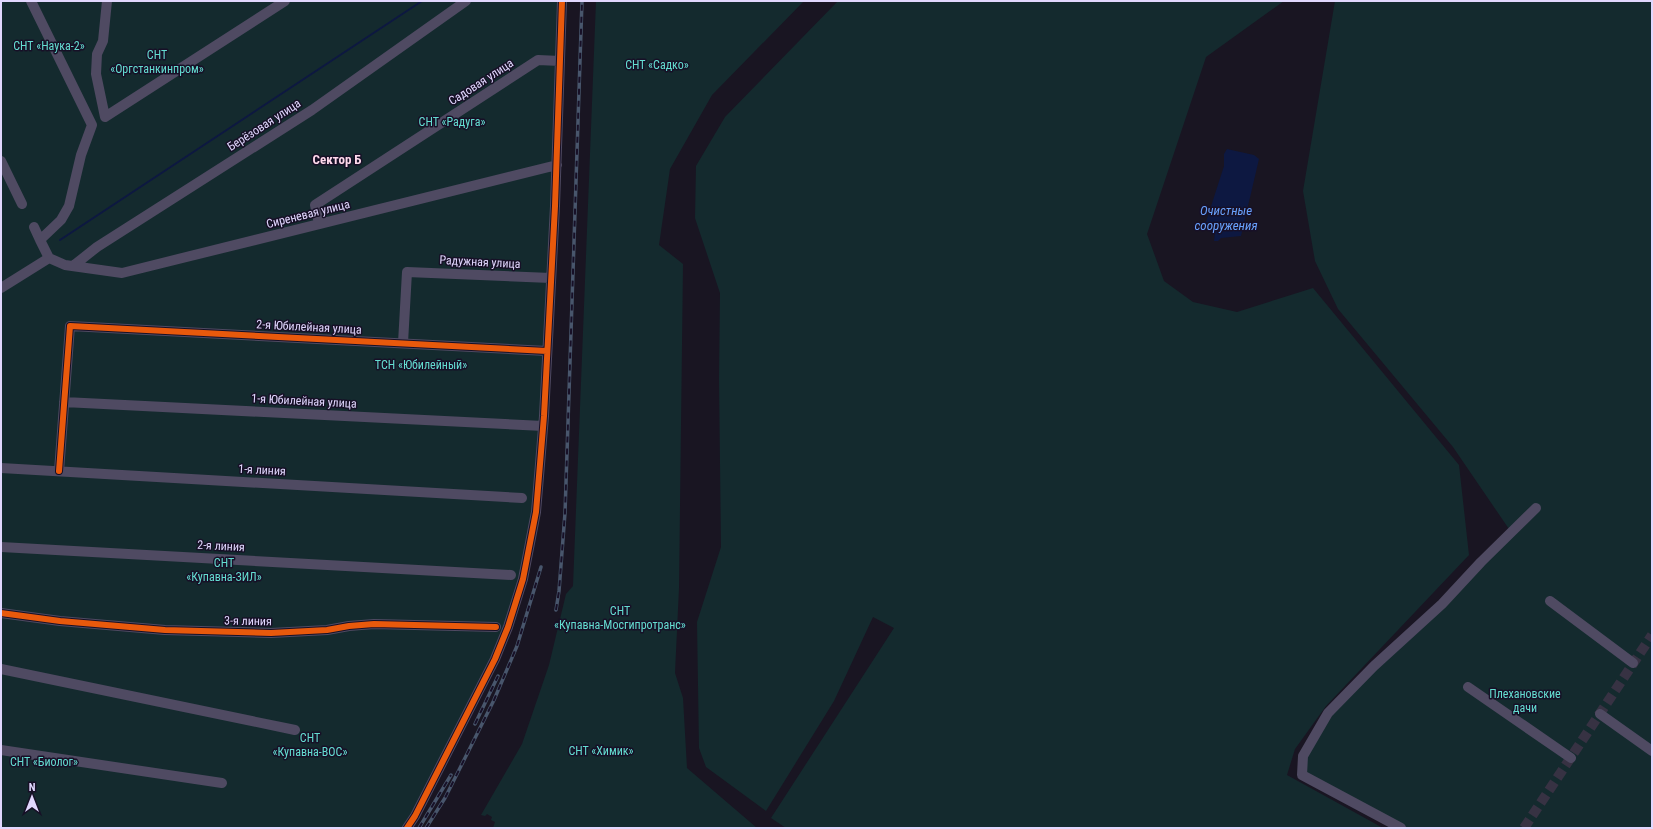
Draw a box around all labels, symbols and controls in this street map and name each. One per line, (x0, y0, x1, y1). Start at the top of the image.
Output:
park label: СНТ «Наука-2» (13, 39, 85, 53)
park label: СНТ «Оргстанкинпром» (110, 48, 204, 76)
street label: Садовая улица (446, 56, 516, 108)
park label: СНТ «Садко» (625, 58, 689, 72)
street label: Берёзовая улица (225, 96, 303, 154)
park label: СНТ «Радуга» (419, 115, 485, 129)
district label: Сектор Б (313, 152, 361, 167)
street label: Сиреневая улица (265, 197, 351, 231)
water label: Очистные сооружения (1195, 203, 1257, 233)
street label: Радужная улица (439, 253, 521, 271)
street label: 2-я Юбилейная улица (256, 317, 362, 337)
park label: ТСН «Юбилейный» (375, 358, 467, 372)
street label: 1-я Юбилейная улица (251, 391, 357, 411)
street label: 1-я линия (238, 462, 286, 478)
street label: 2-я линия (197, 538, 245, 554)
park label: СНТ «Купавна-ЗИЛ» (186, 556, 262, 584)
park label: СНТ «Купавна-Мосгипротранс» (554, 604, 686, 632)
street label: 3-я линия (224, 614, 272, 628)
park label: Плехановские дачи (1489, 687, 1561, 715)
park label: СНТ «Купавна-ВОС» (273, 731, 347, 759)
park label: СНТ «Химик» (568, 744, 634, 758)
park label: СНТ «Биолог» (10, 755, 78, 769)
north arrow (12, 777, 52, 817)
text: N (29, 781, 36, 794)

